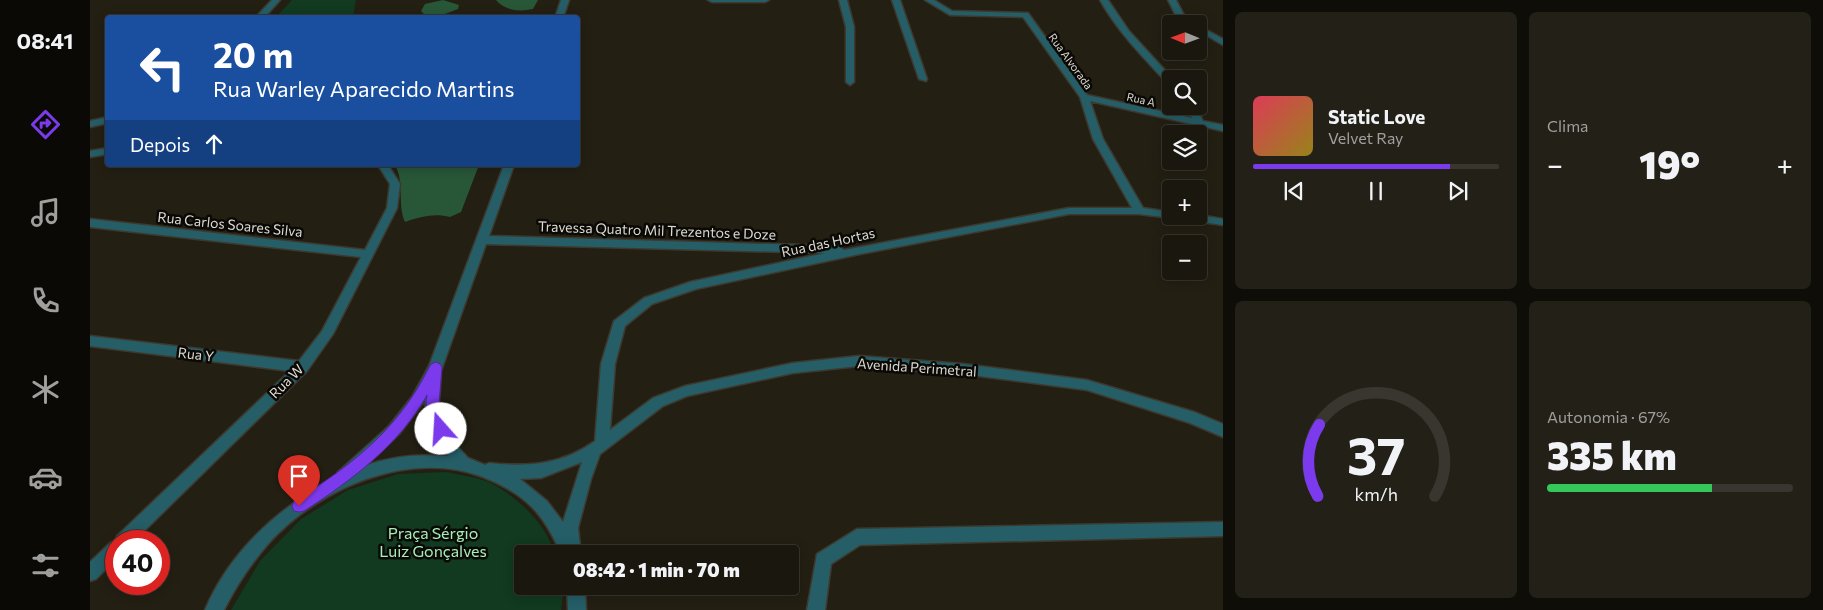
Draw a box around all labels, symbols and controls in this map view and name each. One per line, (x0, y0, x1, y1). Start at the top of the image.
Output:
north arrow (1162, 15, 1208, 60)
map controls (1162, 15, 1207, 280)
text: 08:41 (17, 27, 73, 54)
street label: Rua Alvorada (1046, 31, 1096, 91)
text: 20 m (213, 32, 293, 75)
icon: left (130, 35, 195, 100)
button: search (1162, 70, 1207, 115)
text: Rua Warley Aparecido Martins (213, 75, 514, 102)
street label: Rua A (1125, 89, 1157, 109)
text: Static Love (1328, 105, 1425, 128)
icon: directions (28, 107, 63, 142)
text: Clima (1547, 116, 1588, 135)
button: layers (1162, 125, 1207, 170)
text: Velvet Ray (1328, 128, 1403, 147)
icon: ahead (200, 130, 228, 158)
text: Depois (130, 133, 190, 156)
text: 19° (1639, 140, 1700, 187)
text: − (1547, 147, 1563, 181)
text: + (1777, 147, 1793, 181)
icon: previous (1280, 177, 1308, 205)
icon: pause (1362, 177, 1390, 205)
icon: next (1444, 177, 1472, 205)
button: + (1162, 180, 1207, 225)
icon: music (28, 195, 63, 230)
street label: Rua Carlos Soares Silva (157, 208, 303, 240)
street label: Travessa Quatro Mil Trezentos e Doze (538, 217, 776, 243)
street label: Rua das Hortas (780, 224, 876, 260)
button: − (1162, 235, 1207, 280)
icon: phone (28, 283, 63, 318)
street label: Rua Y (177, 343, 215, 365)
street label: Avenida Perimetral (857, 354, 977, 380)
street label: Rua W (265, 360, 307, 402)
icon: climate (28, 372, 63, 407)
position arrow (414, 402, 466, 454)
text: Autonomia · 67% (1547, 407, 1670, 426)
text: 37 (1347, 422, 1405, 486)
text: 335 km (1547, 431, 1677, 478)
pin (278, 455, 320, 506)
icon: car (28, 460, 63, 495)
icon: arrive (285, 462, 313, 490)
text: km/h (1354, 483, 1398, 505)
park label: Praça Sérgio Luiz Gonçalves (379, 523, 487, 560)
speed limit sign: 40 (105, 530, 170, 595)
icon: filters (28, 548, 63, 583)
text: 08:42 · 1 min · 70 m (573, 558, 740, 581)

